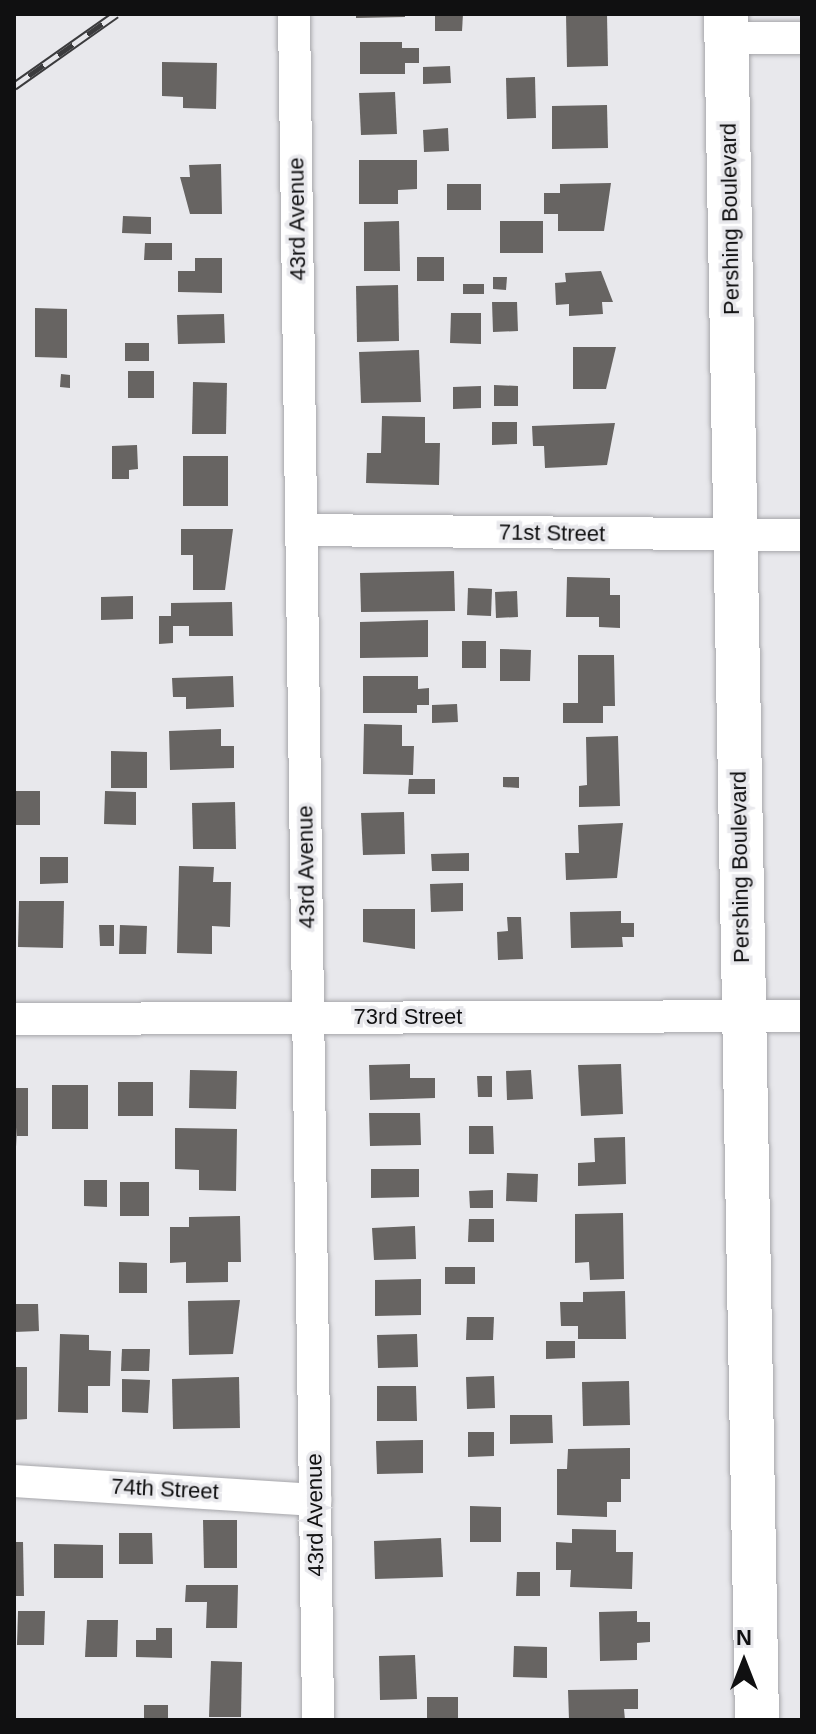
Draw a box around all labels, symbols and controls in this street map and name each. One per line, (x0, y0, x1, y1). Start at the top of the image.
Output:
street label: Pershing Boulevard (715, 123, 745, 315)
street label: 43rd Avenue (283, 157, 311, 281)
street label: 71st Street (499, 519, 605, 547)
street label: Pershing Boulevard (725, 771, 755, 963)
street label: 43rd Avenue (292, 805, 320, 929)
street label: 73rd Street (354, 1004, 462, 1030)
street label: 43rd Avenue (301, 1453, 329, 1577)
street label: 74th Street (111, 1473, 219, 1505)
north arrow (704, 1622, 784, 1702)
text: N (736, 1625, 752, 1650)

